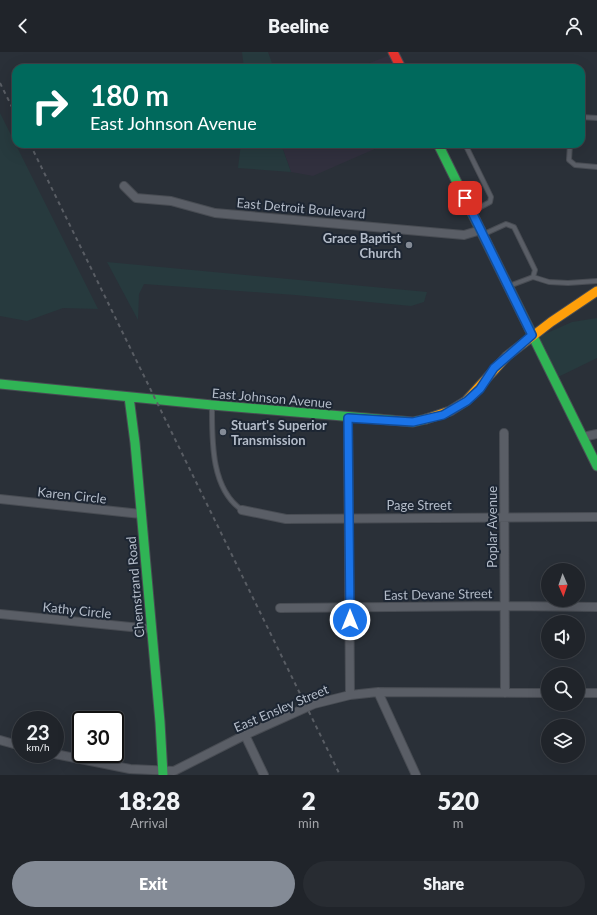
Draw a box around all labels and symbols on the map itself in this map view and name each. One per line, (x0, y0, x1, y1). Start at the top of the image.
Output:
pin (448, 181, 482, 215)
street label: East Detroit Boulevard (236, 194, 366, 222)
place label: Grace Baptist Church (323, 230, 401, 261)
marker: Grace Baptist Church (404, 240, 414, 250)
street label: East Johnson Avenue (211, 385, 333, 411)
place label: Stuart's Superior Transmission (231, 417, 327, 448)
marker: Stuart's Superior Transmission (218, 427, 228, 437)
street label: Karen Circle (37, 483, 107, 507)
street label: Poplar Avenue (484, 486, 500, 568)
street label: Page Street (386, 497, 452, 513)
street label: Chemstrand Road (123, 536, 147, 638)
north arrow (541, 563, 585, 607)
street label: East Devane Street (384, 585, 493, 603)
street label: Kathy Circle (42, 598, 112, 622)
position arrow (329, 599, 371, 641)
street label: East Ensley Street (231, 681, 331, 735)
speed limit sign: 30 (72, 711, 124, 763)

